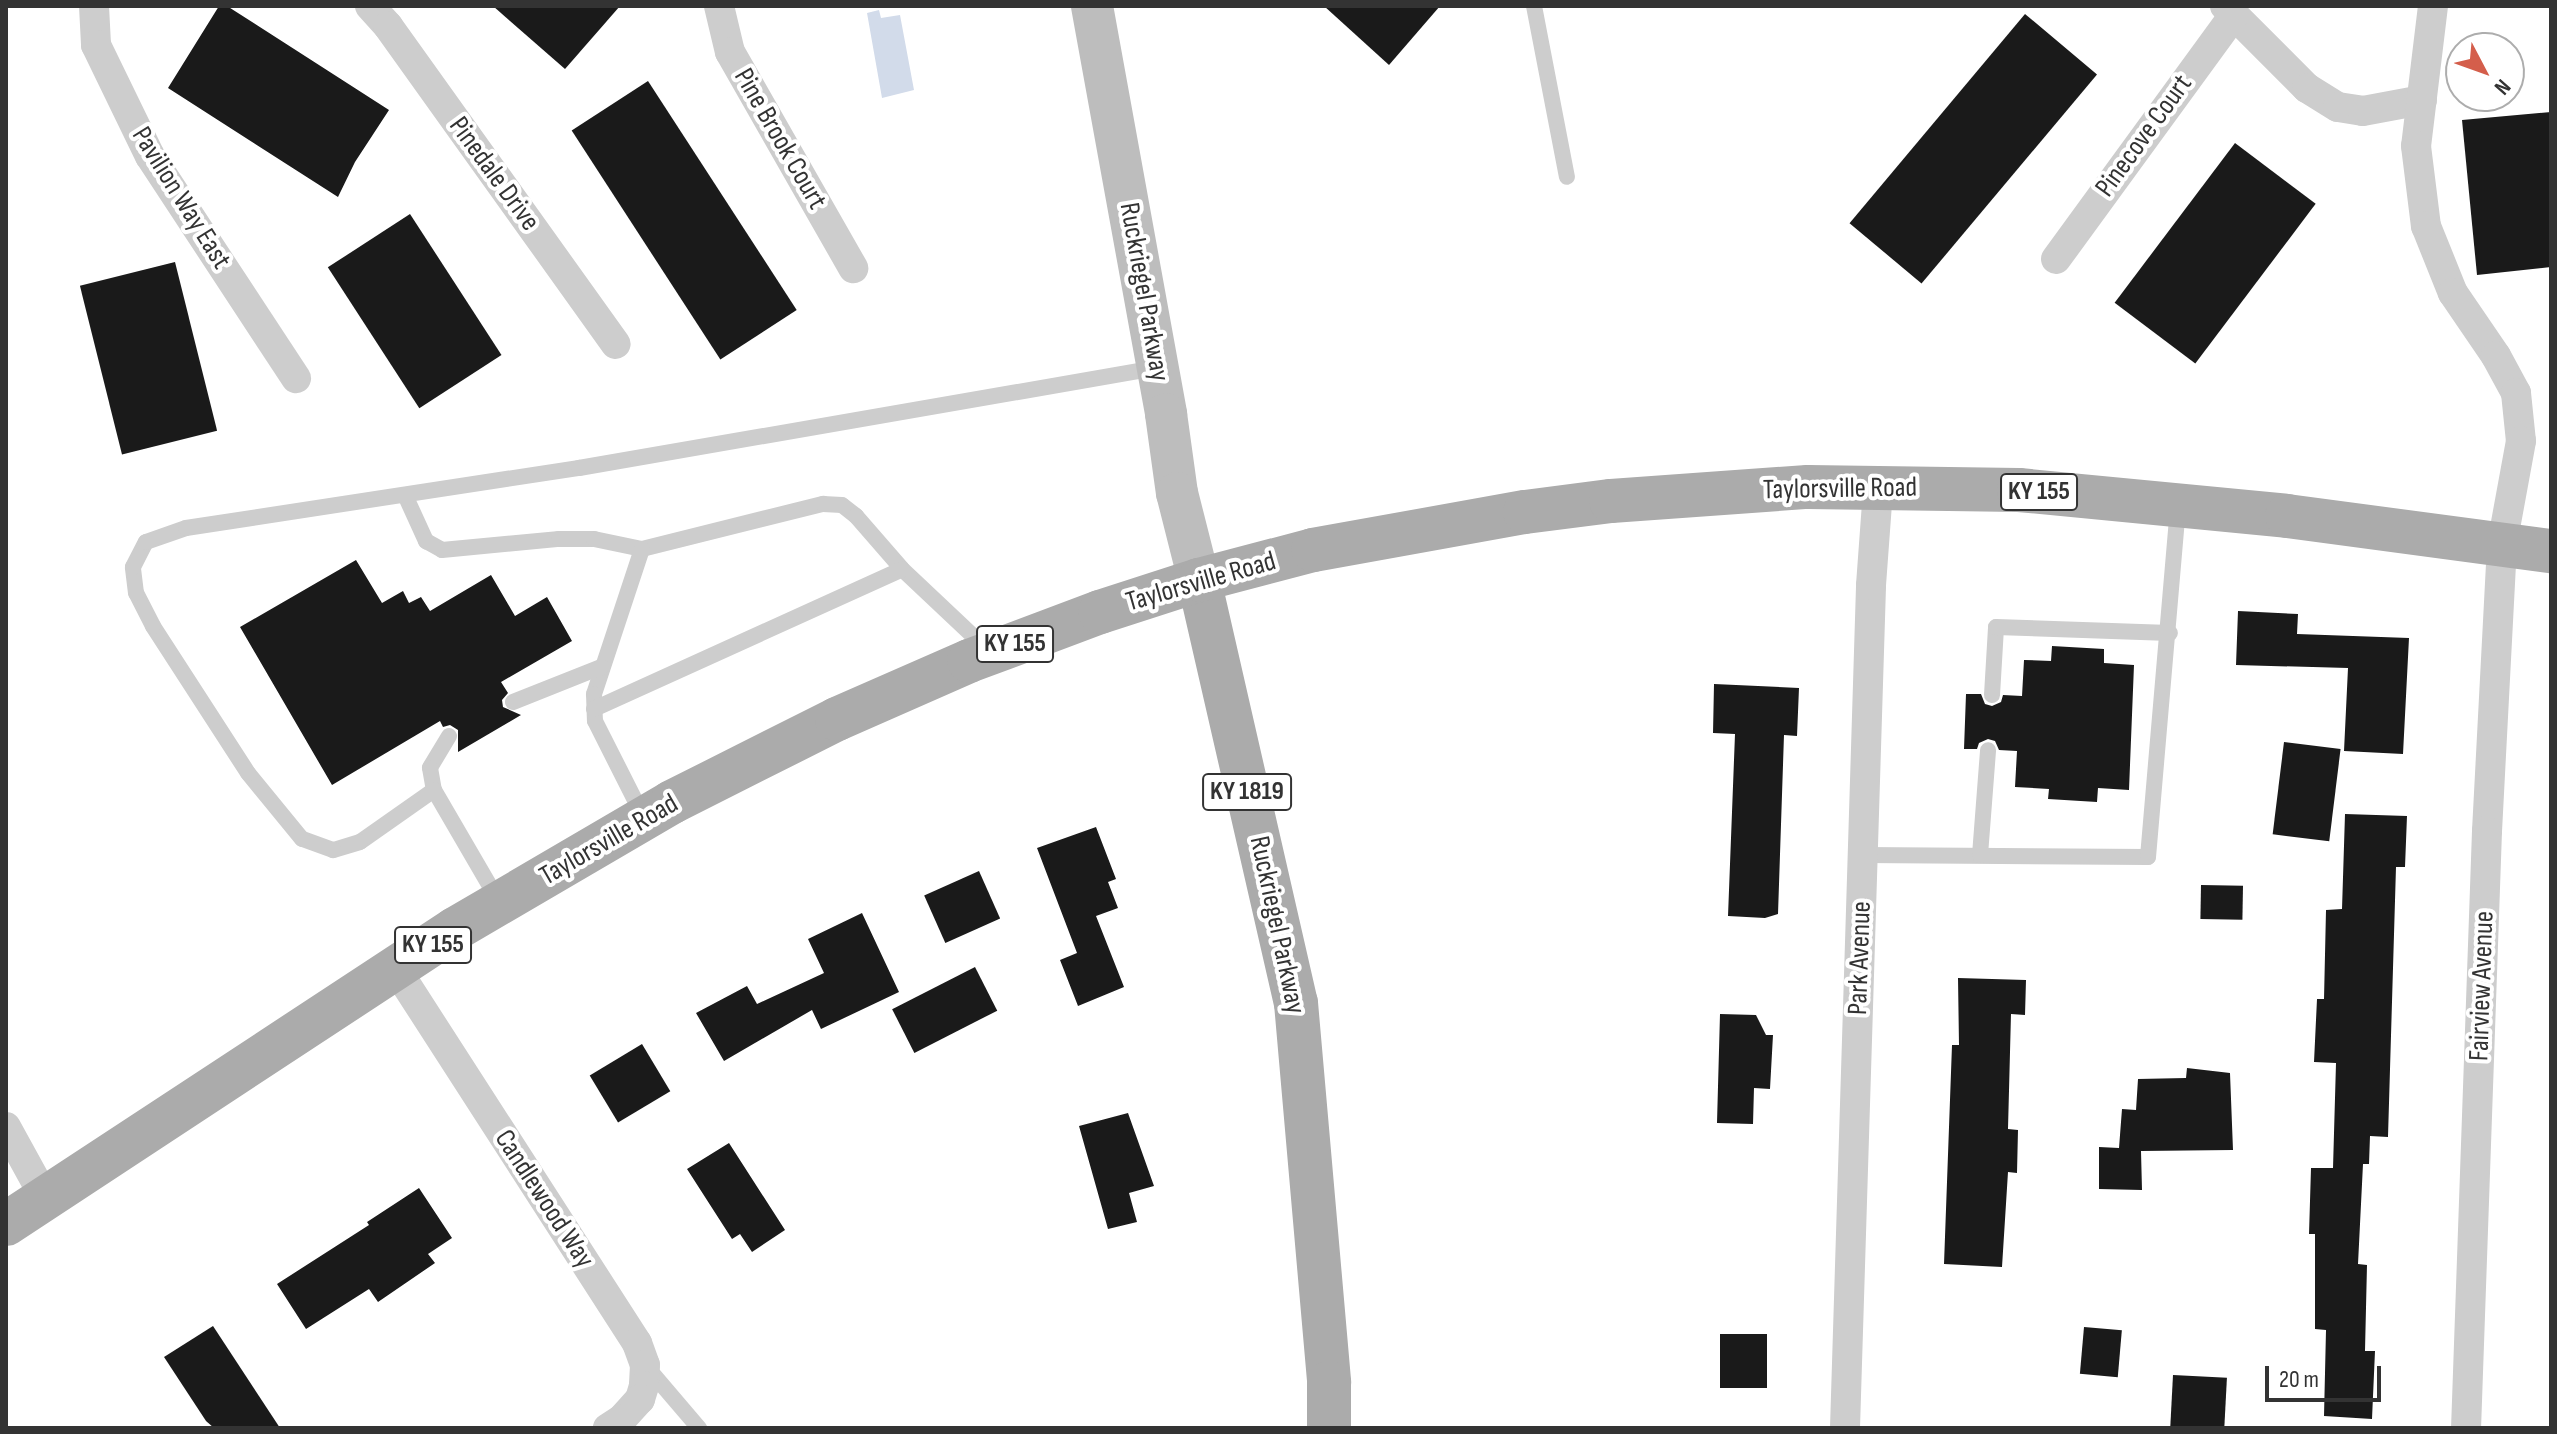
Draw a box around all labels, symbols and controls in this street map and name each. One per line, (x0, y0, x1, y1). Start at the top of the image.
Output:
north arrow (2445, 32, 2525, 112)
street label: Pine Brook Court (726, 63, 834, 215)
street label: Pinecove Court (2088, 68, 2200, 204)
text: N (2488, 73, 2516, 100)
street label: Pinedale Drive (441, 111, 547, 237)
street label: Pavilion Way East (124, 121, 238, 275)
street label: Ruckriegel Parkway (1112, 200, 1176, 384)
road number: KY 155 (1999, 470, 2079, 514)
street label: Taylorsville Road (1763, 471, 1917, 507)
street label: Taylorsville Road (1122, 545, 1280, 619)
road number: KY 155 (975, 622, 1055, 666)
road number: KY 1819 (1201, 770, 1293, 814)
street label: Taylorsville Road (534, 787, 684, 893)
street label: Ruckriegel Parkway (1242, 833, 1312, 1017)
street label: Park Avenue (1841, 901, 1879, 1015)
street label: Fairview Avenue (2463, 910, 2501, 1062)
road number: KY 155 (393, 923, 473, 967)
street label: Candlewood Way (487, 1124, 601, 1274)
scale bar (2269, 1350, 2385, 1400)
text: 20 m (2279, 1365, 2319, 1394)

